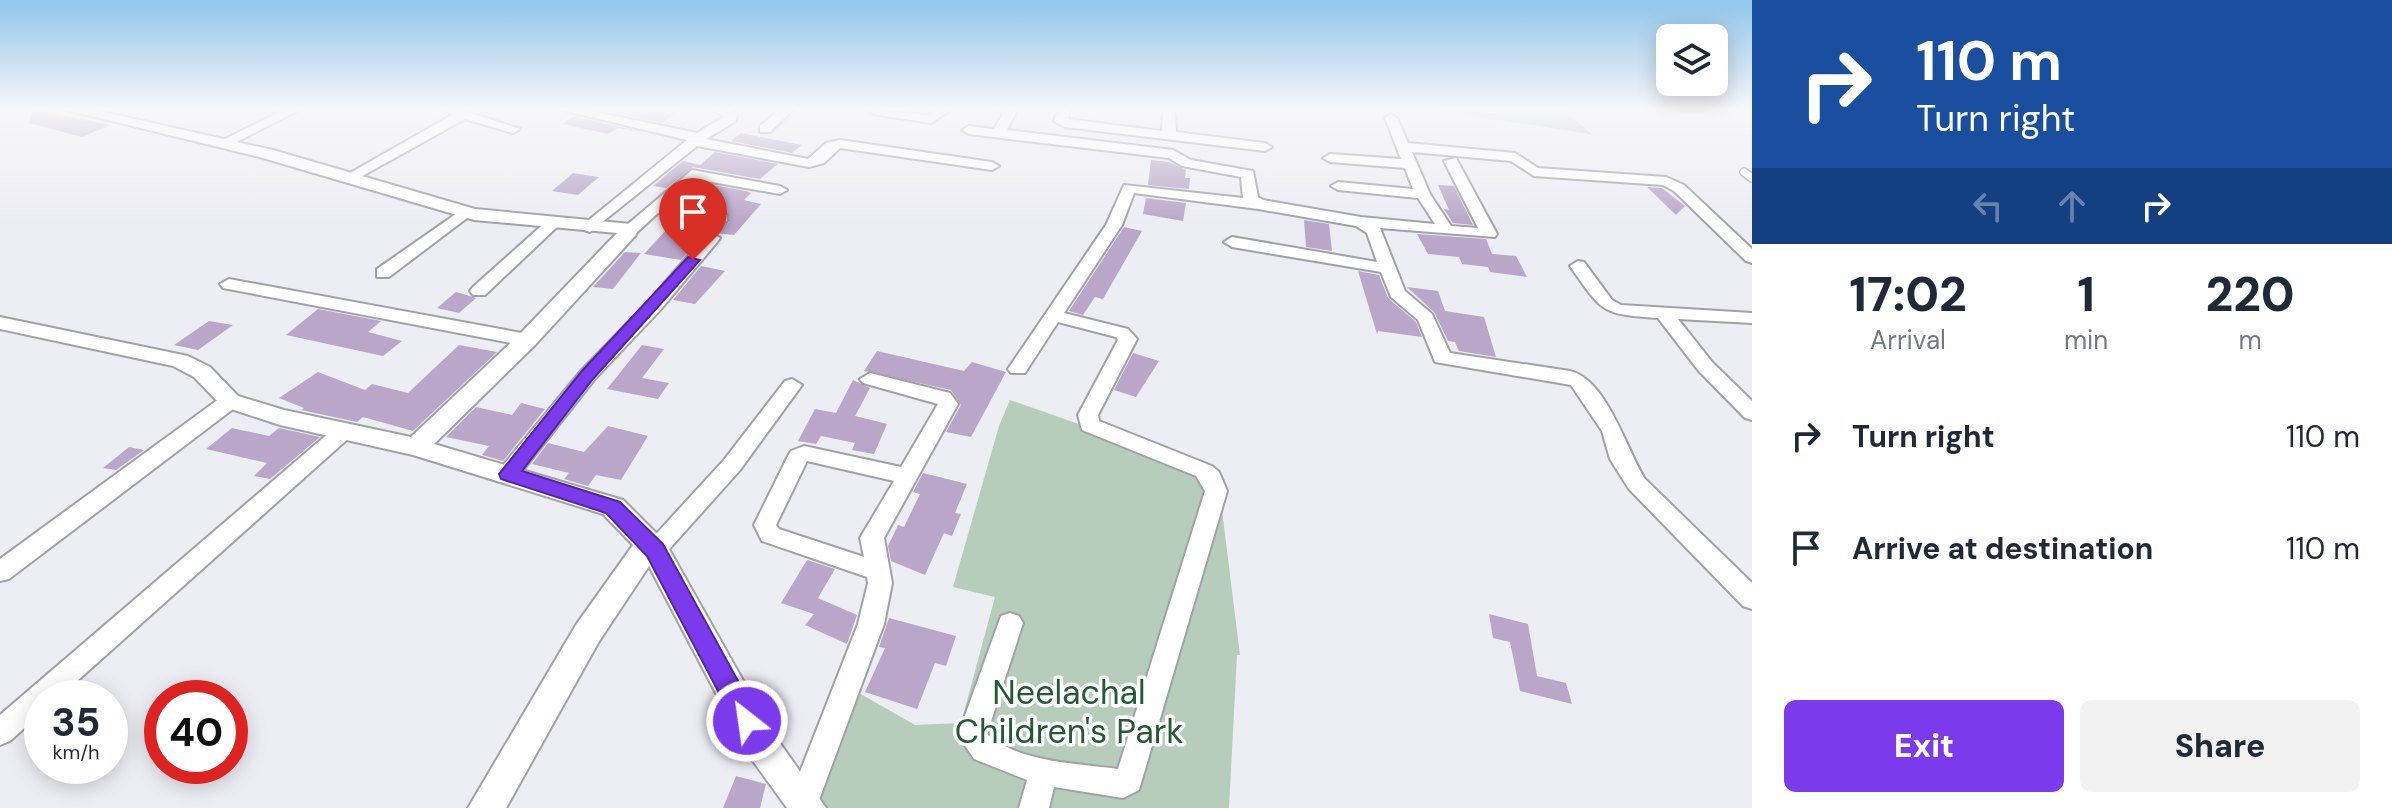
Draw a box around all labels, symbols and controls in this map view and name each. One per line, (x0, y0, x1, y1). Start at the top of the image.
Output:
map controls (1656, 24, 1728, 96)
button: layers (1656, 24, 1728, 96)
text: 110 m (1916, 24, 2062, 97)
icon: right (1784, 32, 1888, 136)
text: Turn right (1916, 95, 2075, 142)
pin (659, 178, 727, 260)
icon: left (1966, 184, 2010, 228)
icon: ahead (2050, 184, 2094, 228)
icon: right (2134, 184, 2178, 228)
icon: arrive (671, 190, 715, 234)
text: 17:02 (1849, 263, 1967, 326)
text: 1 (2077, 263, 2095, 326)
text: 220 (2206, 263, 2295, 326)
text: Arrival (1870, 323, 1946, 357)
text: min (2064, 323, 2108, 357)
text: m (2239, 323, 2262, 357)
icon: right (1784, 414, 1828, 458)
text: Turn right (1852, 417, 1995, 456)
text: 110 m (2286, 417, 2360, 456)
icon: arrive (1784, 526, 1828, 570)
text: Arrive at destination (1852, 529, 2153, 568)
text: 110 m (2286, 529, 2360, 568)
park label: Neelachal Children's Park (955, 670, 1183, 754)
position arrow (705, 679, 789, 763)
speed limit sign: 40 (144, 680, 248, 784)
text: 35 (52, 696, 101, 748)
button: Exit (1784, 700, 2064, 792)
button: Share (2080, 700, 2360, 792)
text: km/h (52, 739, 100, 765)

